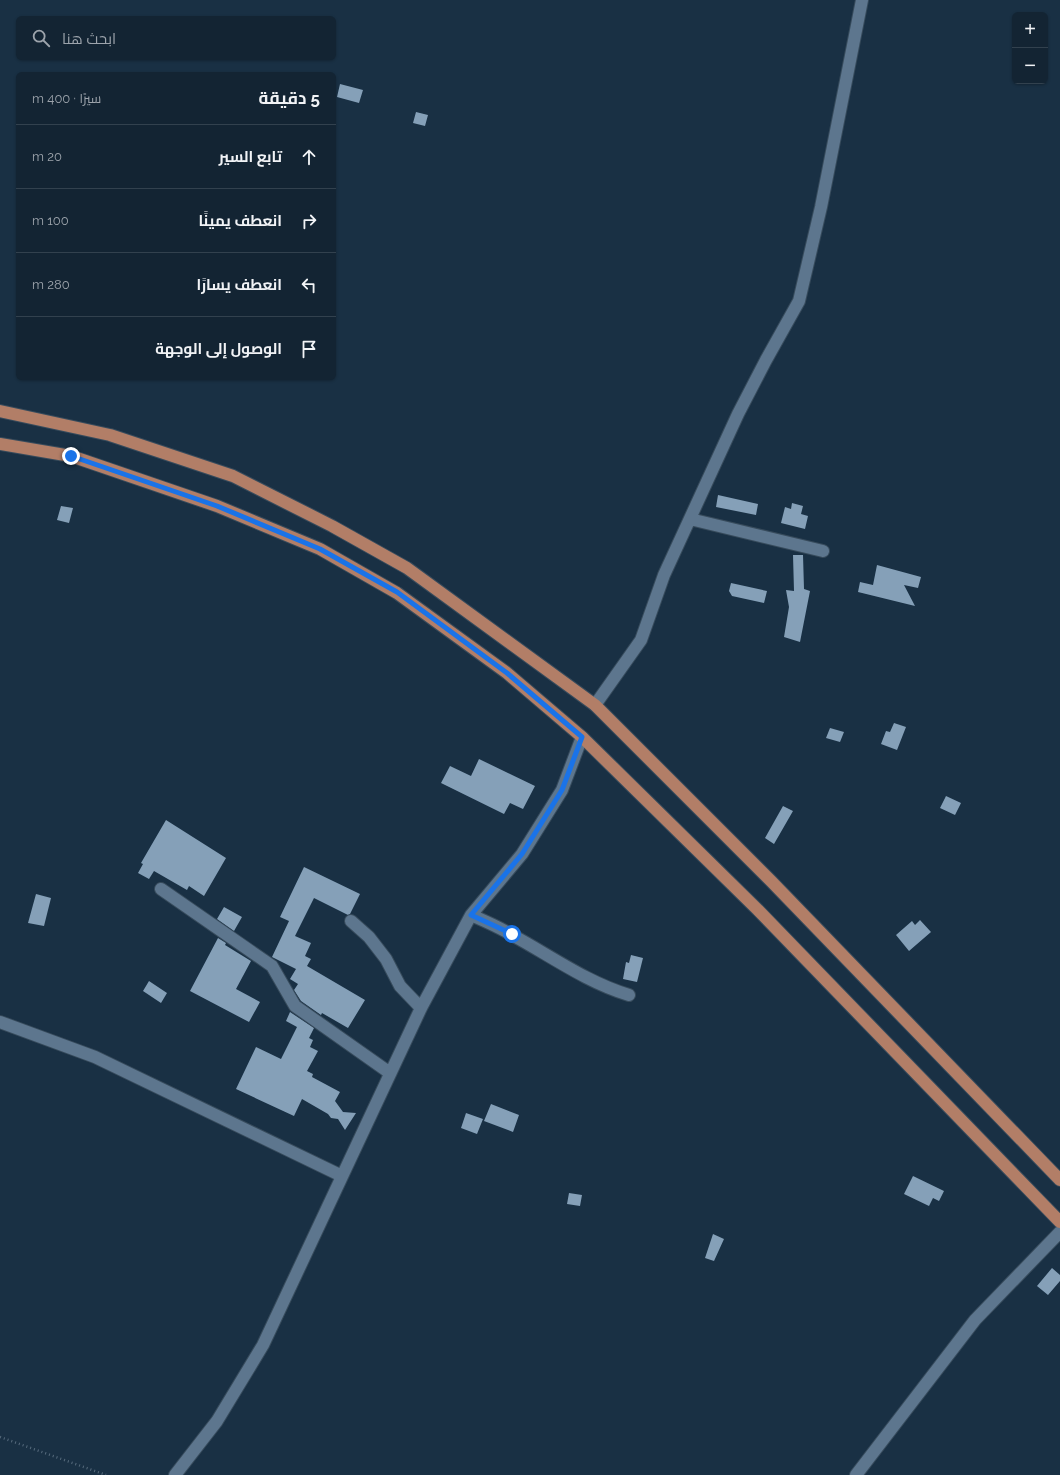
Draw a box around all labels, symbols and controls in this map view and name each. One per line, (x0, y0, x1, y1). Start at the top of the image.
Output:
map controls (1012, 12, 1048, 84)
button: + (1012, 12, 1048, 48)
search box (16, 16, 336, 60)
icon: search (30, 27, 52, 49)
text: ابحث هنا (62, 30, 116, 48)
button: − (1012, 48, 1048, 84)
text: 5 دقيقة (258, 88, 320, 108)
text: سيرًا · 400 m (32, 91, 101, 106)
icon: ahead (298, 146, 320, 168)
text: تابع السير (219, 148, 282, 166)
text: 20 m (32, 149, 62, 164)
icon: right (298, 210, 320, 232)
text: انعطف يمينًا (198, 212, 282, 230)
text: 100 m (32, 213, 69, 228)
icon: left (298, 274, 320, 296)
text: انعطف يسارًا (197, 276, 282, 294)
text: 280 m (32, 277, 70, 292)
icon: arrive (298, 338, 320, 360)
text: الوصول إلى الوجهة (155, 340, 282, 358)
route end (62, 447, 80, 465)
route start (503, 925, 521, 943)

